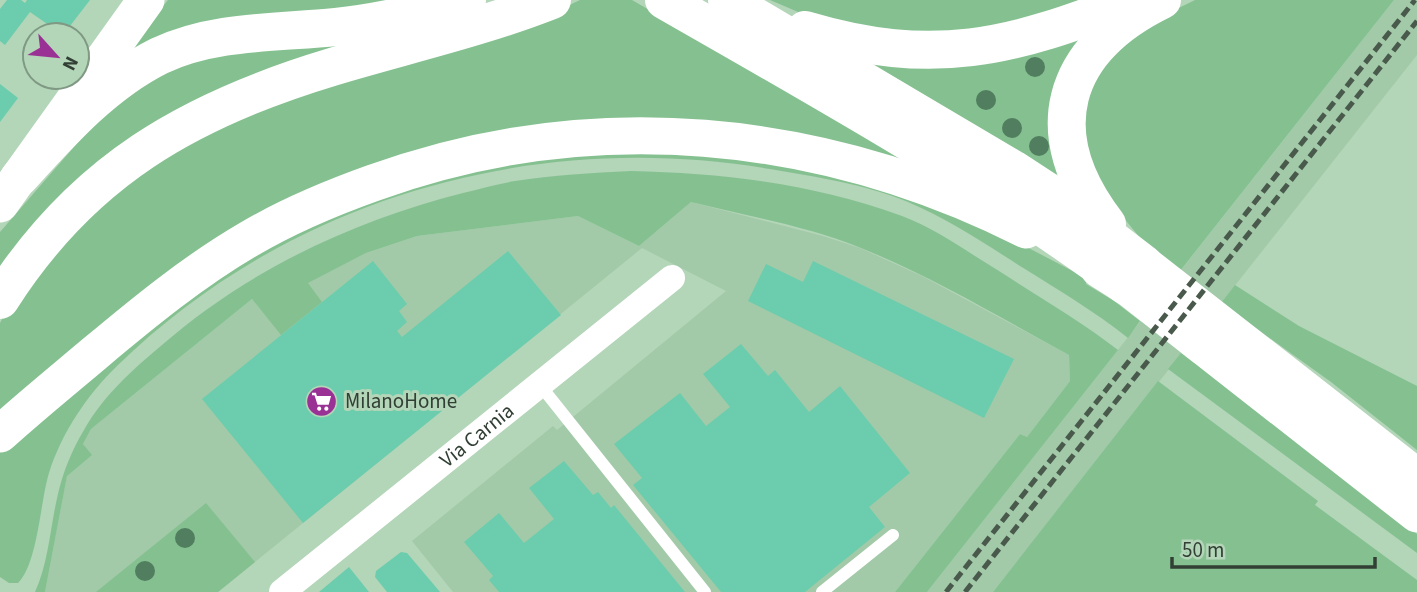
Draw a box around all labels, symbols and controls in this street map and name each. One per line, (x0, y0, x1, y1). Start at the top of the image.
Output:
north arrow (21, 21, 91, 91)
text: N (55, 51, 85, 75)
supermarket icon: MilanoHome (305, 384, 339, 418)
place label: MilanoHome (345, 386, 457, 416)
street label: Via Carnia (433, 396, 520, 474)
scale bar (1172, 526, 1375, 570)
text: 50 m (1182, 535, 1224, 565)

